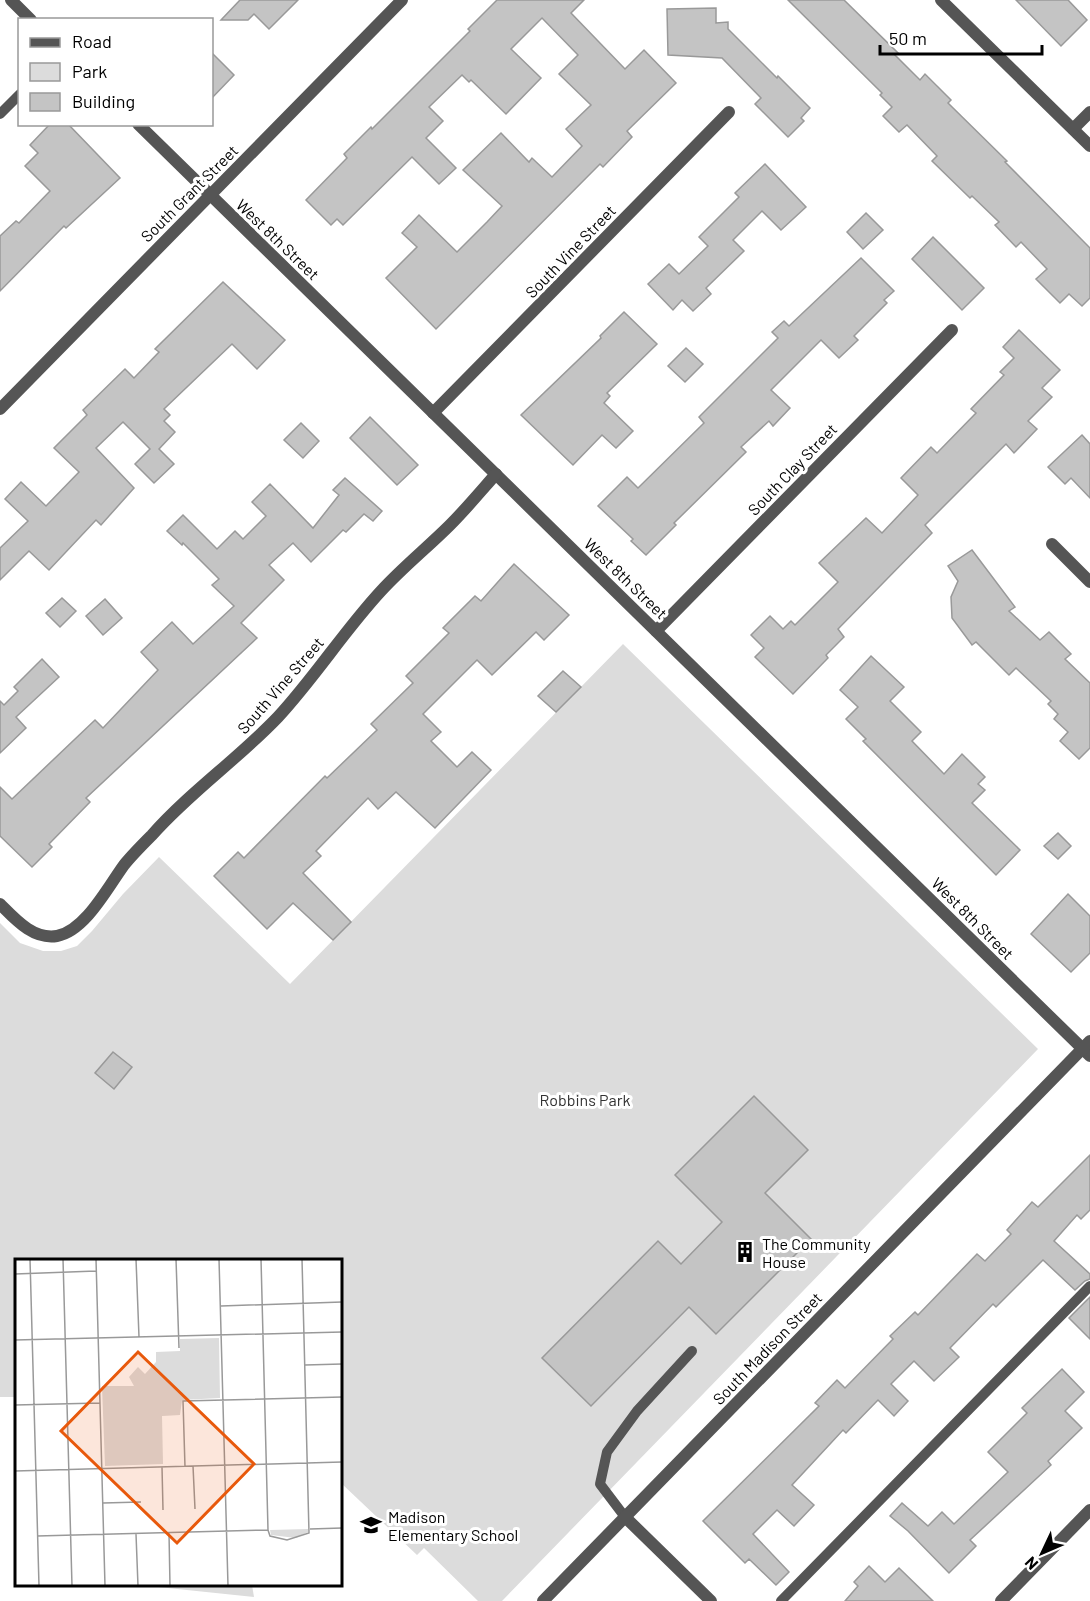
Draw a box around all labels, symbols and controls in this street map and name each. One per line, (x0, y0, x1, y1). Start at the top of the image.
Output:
legend (18, 18, 213, 126)
scale bar (880, 18, 1042, 56)
text: 50 m (889, 27, 927, 49)
text: Road (72, 30, 112, 52)
text: Park (72, 60, 107, 82)
text: Building (72, 90, 135, 112)
street label: South Grant Street (137, 141, 241, 245)
street label: West 8th Street (233, 195, 323, 283)
street label: South Vine Street (521, 201, 619, 301)
street label: South Clay Street (743, 419, 841, 519)
street label: West 8th Street (581, 534, 671, 622)
street label: South Vine Street (233, 633, 327, 737)
street label: West 8th Street (928, 873, 1018, 963)
park label: Robbins Park (540, 1090, 630, 1109)
place label: The Community House (762, 1234, 871, 1271)
building icon: The Community House (733, 1240, 757, 1264)
inset map (15, 1259, 342, 1586)
street label: South Madison Street (709, 1288, 825, 1408)
place label: Madison Elementary School (388, 1507, 518, 1544)
school or university icon: Madison Elementary School (359, 1513, 383, 1537)
north arrow (1012, 1523, 1072, 1583)
text: N (1020, 1553, 1041, 1574)

